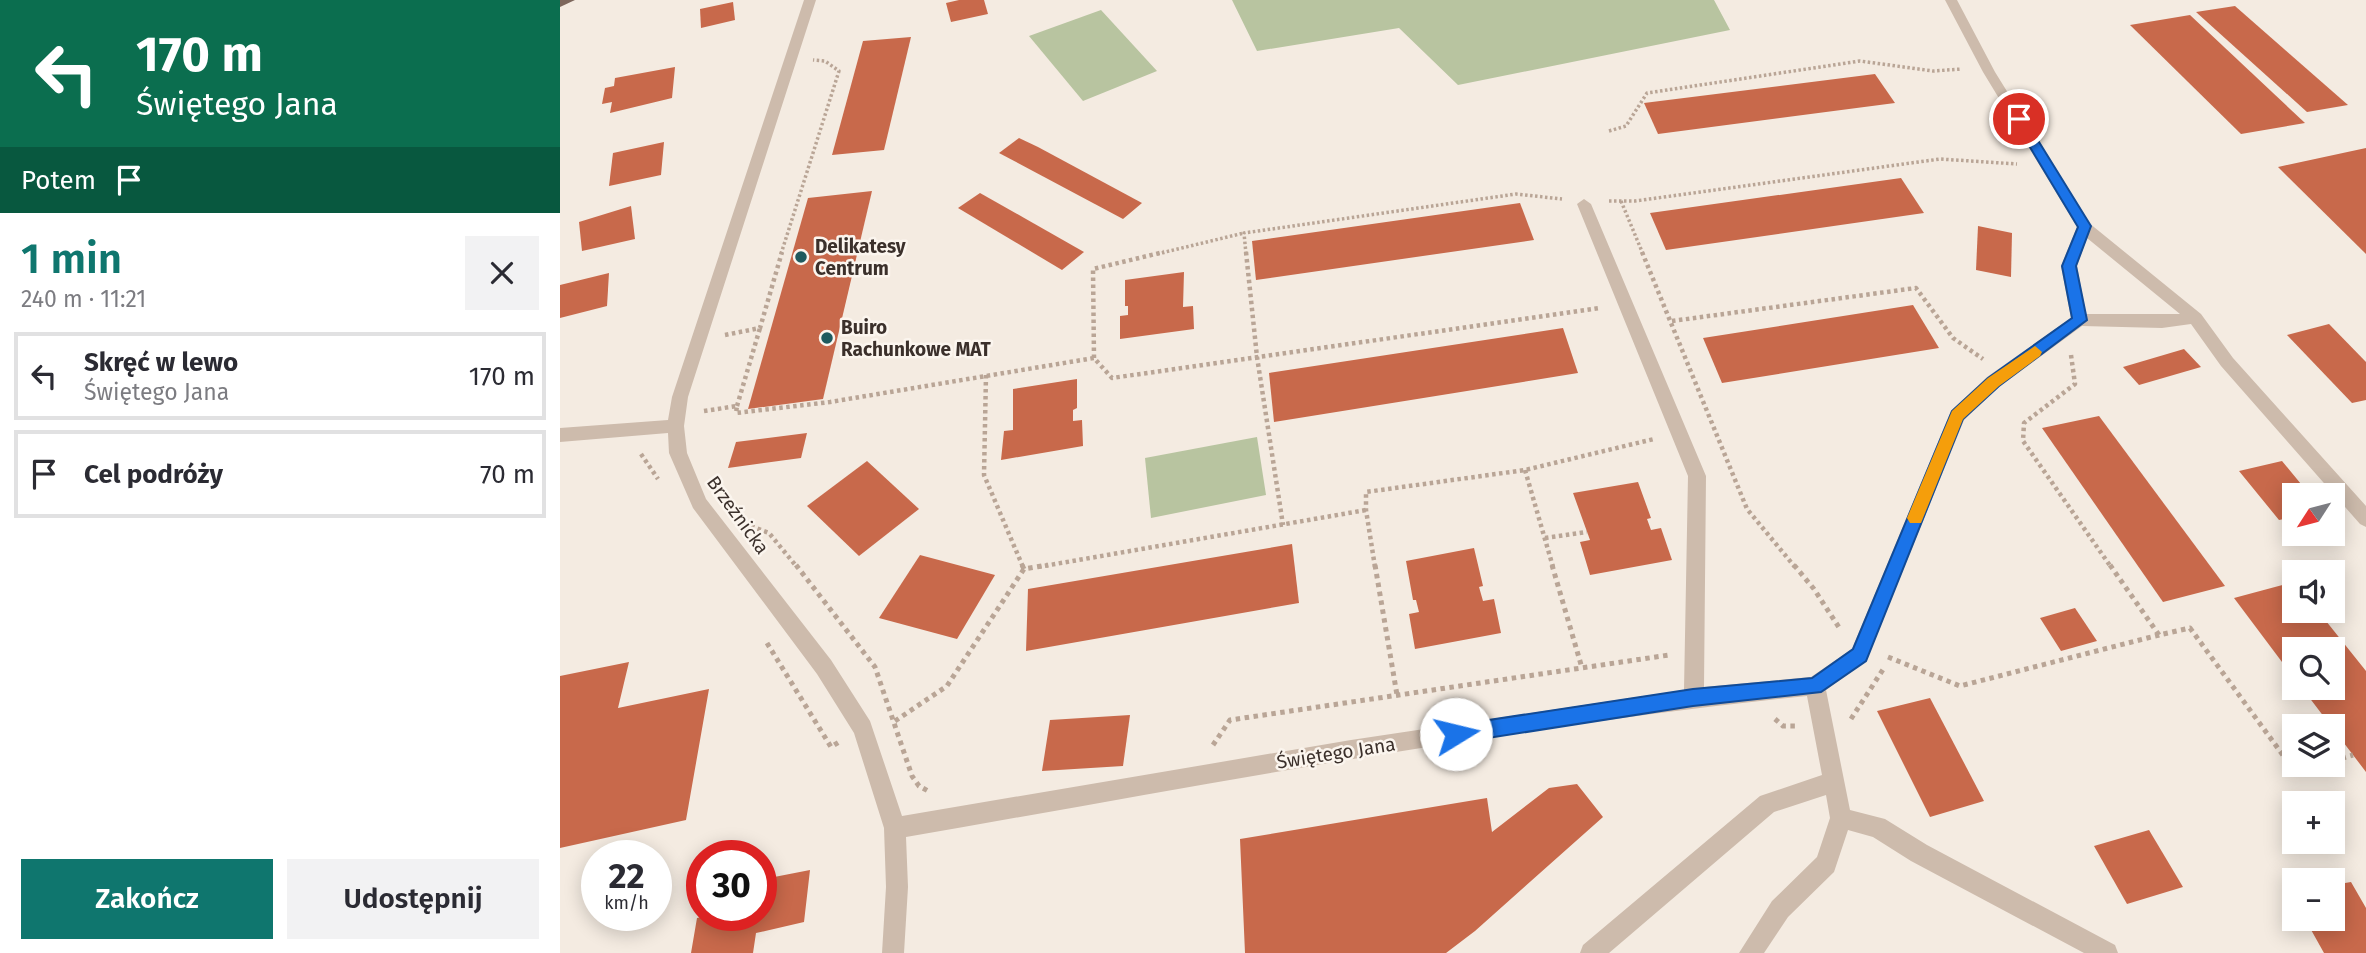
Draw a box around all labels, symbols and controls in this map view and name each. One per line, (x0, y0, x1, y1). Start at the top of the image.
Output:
text: 170 m (136, 25, 263, 84)
icon: left (21, 28, 112, 119)
text: Świętego Jana (136, 85, 338, 123)
pin (1989, 89, 2049, 149)
icon: arrive (2000, 100, 2038, 138)
icon: arrive (110, 161, 148, 199)
text: Potem (21, 165, 96, 196)
text: 1 min (21, 234, 122, 284)
place label: Delikatesy Centrum (815, 235, 906, 280)
button: close (465, 236, 539, 310)
marker: Delikatesy Centrum (793, 249, 809, 265)
text: 240 m · 11:21 (21, 285, 146, 313)
place label: Buiro Rachunkowe MAT (841, 316, 992, 361)
marker: Buiro Rachunkowe MAT (819, 330, 835, 346)
text: Skręć w lewo (84, 347, 238, 378)
icon: left (25, 357, 63, 395)
text: 170 m (469, 361, 535, 392)
text: Świętego Jana (84, 378, 229, 406)
icon: arrive (25, 455, 63, 493)
text: Cel podróży (84, 459, 223, 490)
text: 70 m (480, 459, 535, 490)
street label: Brzeźnicka (702, 472, 774, 558)
north arrow (2282, 483, 2345, 546)
map controls (2282, 483, 2345, 931)
button: sound (2282, 560, 2345, 623)
button: search (2282, 637, 2345, 700)
position arrow (1419, 697, 1493, 771)
button: layers (2282, 714, 2345, 777)
street label: Świętego Jana (1275, 732, 1397, 774)
button: + (2282, 791, 2345, 854)
speed limit sign: 30 (686, 840, 777, 931)
text: 22 (608, 855, 645, 897)
button: Zakończ (21, 859, 273, 939)
button: Udostępnij (287, 859, 539, 939)
button: − (2282, 868, 2345, 931)
text: km/h (604, 892, 649, 914)

